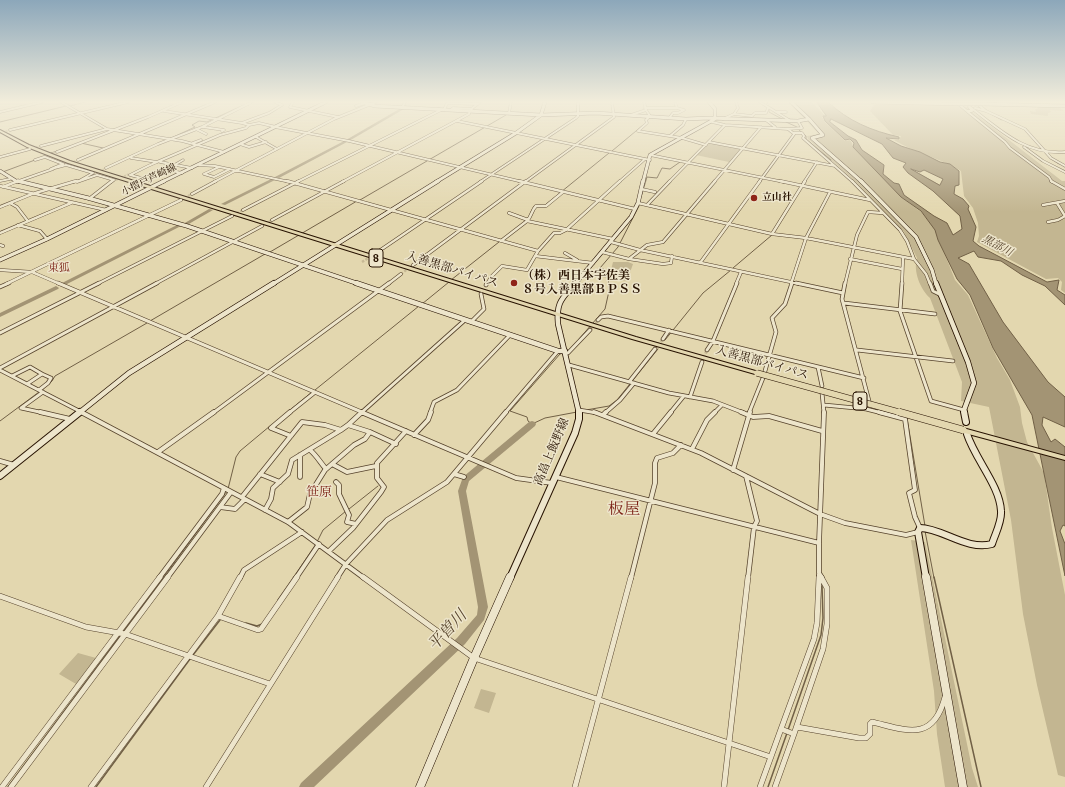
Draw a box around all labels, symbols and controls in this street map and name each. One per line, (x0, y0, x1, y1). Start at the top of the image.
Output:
street label: 小摺戸芦崎線 (119, 161, 179, 199)
place label: 立山社 (762, 192, 792, 204)
marker: 立山社 (749, 193, 759, 203)
water label: 黒部川 (979, 232, 1015, 260)
road number: 8 (369, 249, 383, 267)
street label: 入善黒部バイパス (404, 249, 500, 291)
district label: 東狐 (48, 261, 70, 275)
place label: （株）西日本宇佐美 ８号入善黒部ＢＰＳＳ (522, 269, 642, 297)
marker: （株）西日本宇佐美 ８号入善黒部ＢＰＳＳ (509, 278, 519, 288)
street label: 入善黒部バイパス (714, 343, 810, 383)
road number: 8 (853, 392, 867, 410)
street label: 高畠上飯野線 (531, 416, 573, 488)
district label: 笹原 (306, 485, 332, 501)
district label: 板屋 (608, 500, 640, 520)
water label: 平曽川 (425, 607, 471, 655)

